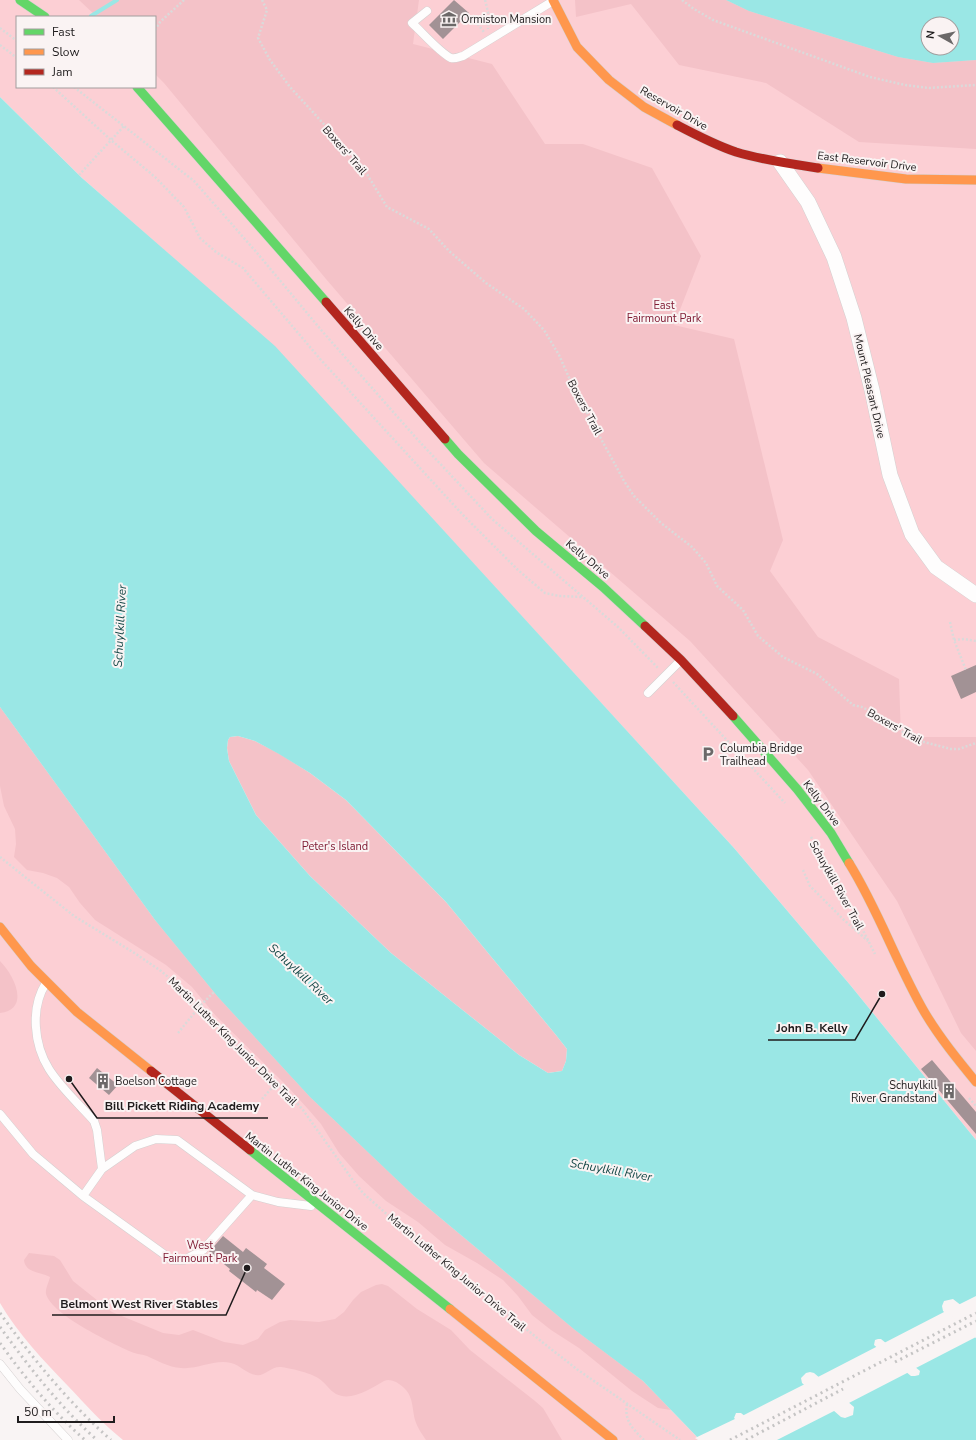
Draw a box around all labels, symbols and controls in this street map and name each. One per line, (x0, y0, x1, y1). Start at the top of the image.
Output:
museum icon: Ormiston Mansion (440, 10, 458, 28)
place label: Ormiston Mansion (461, 12, 551, 27)
legend (16, 16, 156, 88)
north arrow (920, 16, 960, 56)
text: Fast (52, 24, 75, 40)
text: N (923, 30, 939, 40)
text: Slow (52, 44, 80, 60)
text: Jam (51, 64, 73, 80)
street label: Reservoir Drive (637, 83, 710, 134)
street label: Boxers' Trail (319, 123, 371, 179)
street label: East Reservoir Drive (817, 148, 917, 175)
park label: East Fairmount Park (627, 298, 702, 326)
street label: Kelly Drive (340, 303, 387, 354)
street label: Mount Pleasant Drive (850, 332, 889, 440)
street label: Boxers' Trail (564, 377, 606, 438)
street label: Kelly Drive (562, 536, 613, 582)
water label: Schuylkill River (110, 584, 130, 668)
street label: Boxers' Trail (865, 705, 926, 748)
place label: Columbia Bridge Trailhead (720, 741, 802, 769)
parking icon: Columbia Bridge Trailhead (699, 745, 717, 763)
street label: Kelly Drive (799, 777, 844, 829)
street label: Schuylkill River Trail (806, 838, 868, 933)
park label: Peter's Island (302, 839, 368, 854)
water label: Schuylkill River (265, 940, 337, 1009)
street label: Martin Luther King Junior Drive Trail (165, 974, 301, 1109)
callout: John B. Kelly (768, 1016, 855, 1040)
text: John B. Kelly (776, 1020, 848, 1036)
building icon: Boelson Cottage (94, 1072, 112, 1090)
place label: Boelson Cottage (115, 1074, 197, 1089)
place label: Schuylkill River Grandstand (851, 1078, 938, 1106)
building icon: Schuylkill River Grandstand (940, 1082, 958, 1100)
callout: Bill Pickett Riding Academy (97, 1094, 268, 1118)
text: Bill Pickett Riding Academy (105, 1098, 260, 1114)
street label: Martin Luther King Junior Drive (242, 1129, 371, 1234)
water label: Schuylkill River (569, 1155, 654, 1185)
street label: Martin Luther King Junior Drive Trail (384, 1210, 530, 1335)
park label: West Fairmount Park (163, 1238, 238, 1266)
callout: Belmont West River Stables (52, 1291, 226, 1315)
text: Belmont West River Stables (60, 1296, 218, 1312)
scale bar (18, 1398, 114, 1424)
text: 50 m (24, 1404, 52, 1420)

